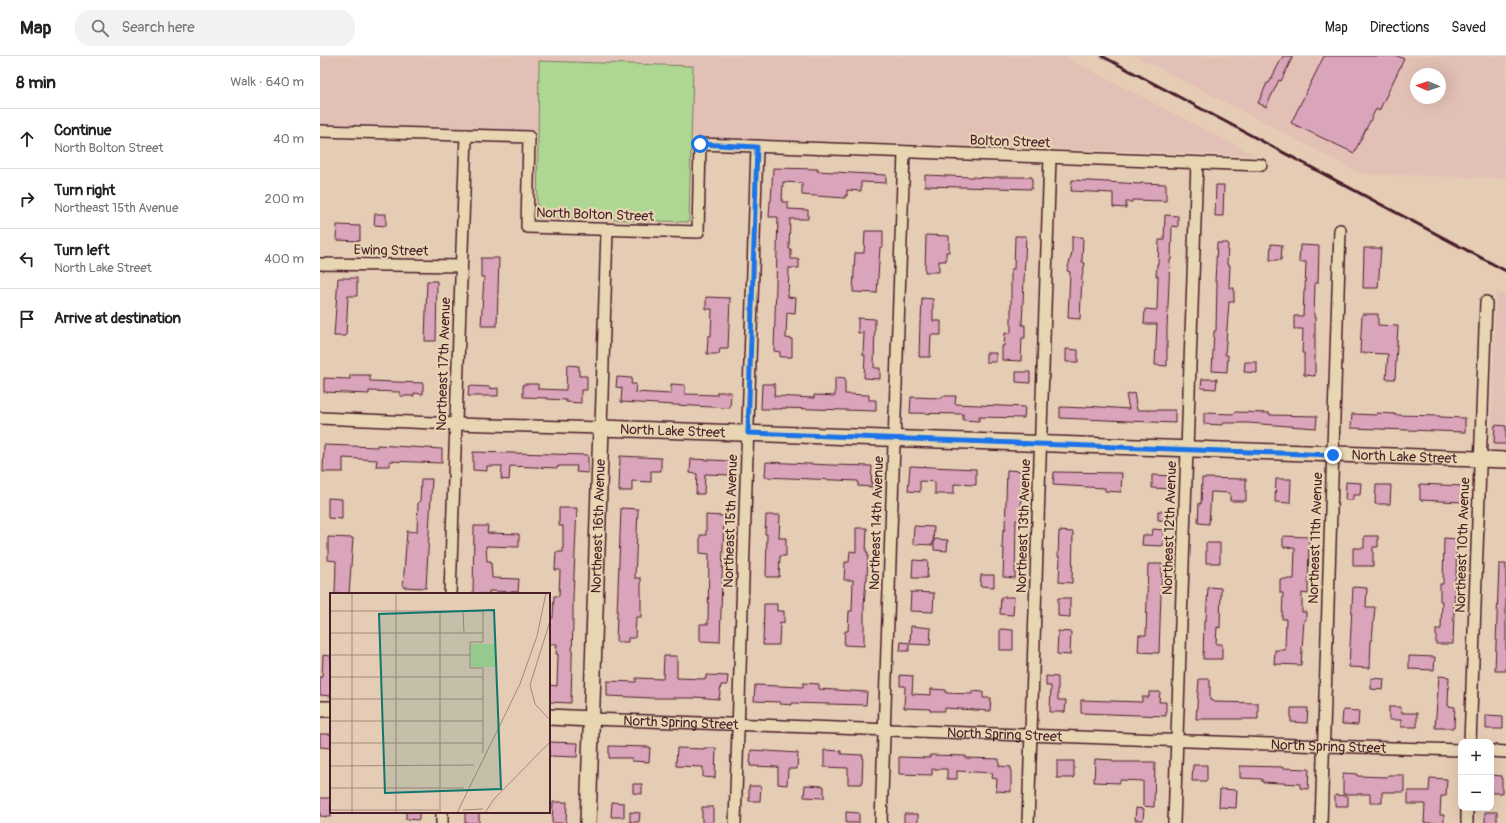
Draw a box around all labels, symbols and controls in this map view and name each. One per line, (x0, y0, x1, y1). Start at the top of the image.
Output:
search box (75, 10, 355, 46)
text: Map (20, 16, 51, 40)
icon: search (89, 17, 111, 39)
text: Search here (121, 18, 195, 37)
text: Map (1325, 19, 1348, 36)
text: Directions (1370, 19, 1429, 36)
text: Saved (1451, 19, 1486, 36)
north arrow (1410, 68, 1446, 104)
text: 8 min (16, 72, 56, 93)
text: Walk · 640 m (230, 74, 304, 90)
text: Continue (54, 121, 112, 140)
icon: ahead (16, 128, 38, 150)
text: 40 m (273, 131, 304, 147)
street label: Bolton Street (969, 132, 1051, 151)
route start (691, 135, 709, 153)
text: North Bolton Street (54, 140, 164, 156)
text: Turn right (54, 181, 115, 200)
icon: right (16, 188, 38, 210)
text: 200 m (265, 191, 304, 207)
text: Northeast 15th Avenue (54, 200, 178, 216)
street label: North Bolton Street (536, 204, 655, 225)
text: Turn left (54, 241, 110, 260)
street label: Ewing Street (353, 241, 429, 260)
icon: left (16, 248, 38, 270)
text: 400 m (264, 251, 304, 267)
text: North Lake Street (54, 260, 152, 276)
street label: Northeast 17th Avenue (433, 297, 454, 431)
icon: arrive (16, 308, 38, 330)
text: Arrive at destination (54, 309, 181, 328)
street label: North Lake Street (620, 421, 726, 441)
route end (1324, 446, 1342, 464)
street label: North Lake Street (1351, 447, 1458, 467)
street label: Northeast 15th Avenue (720, 454, 741, 588)
street label: Northeast 14th Avenue (866, 455, 887, 590)
street label: Northeast 16th Avenue (588, 459, 609, 594)
street label: Northeast 13th Avenue (1013, 459, 1034, 593)
street label: Northeast 12th Avenue (1159, 461, 1180, 595)
street label: Northeast 11th Avenue (1305, 472, 1326, 604)
street label: Northeast 10th Avenue (1452, 477, 1473, 613)
inset map (330, 593, 550, 813)
street label: North Spring Street (623, 712, 739, 733)
street label: North Spring Street (947, 724, 1063, 745)
street label: North Spring Street (1270, 736, 1387, 757)
map controls (1458, 739, 1494, 811)
button: + (1458, 739, 1494, 775)
button: − (1458, 775, 1494, 811)

